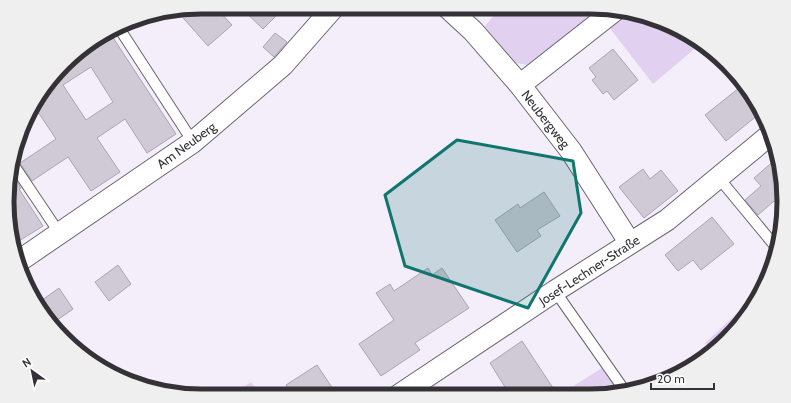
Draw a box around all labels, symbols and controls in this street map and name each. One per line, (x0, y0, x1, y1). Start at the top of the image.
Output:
street label: Neubergweg (518, 87, 574, 152)
street label: Am Neuberg (153, 118, 219, 172)
street label: Josef-Lechner-Straße (535, 231, 643, 309)
north arrow (12, 351, 52, 391)
text: N (19, 355, 34, 371)
scale bar (651, 365, 714, 391)
text: 20 m (657, 371, 685, 386)

